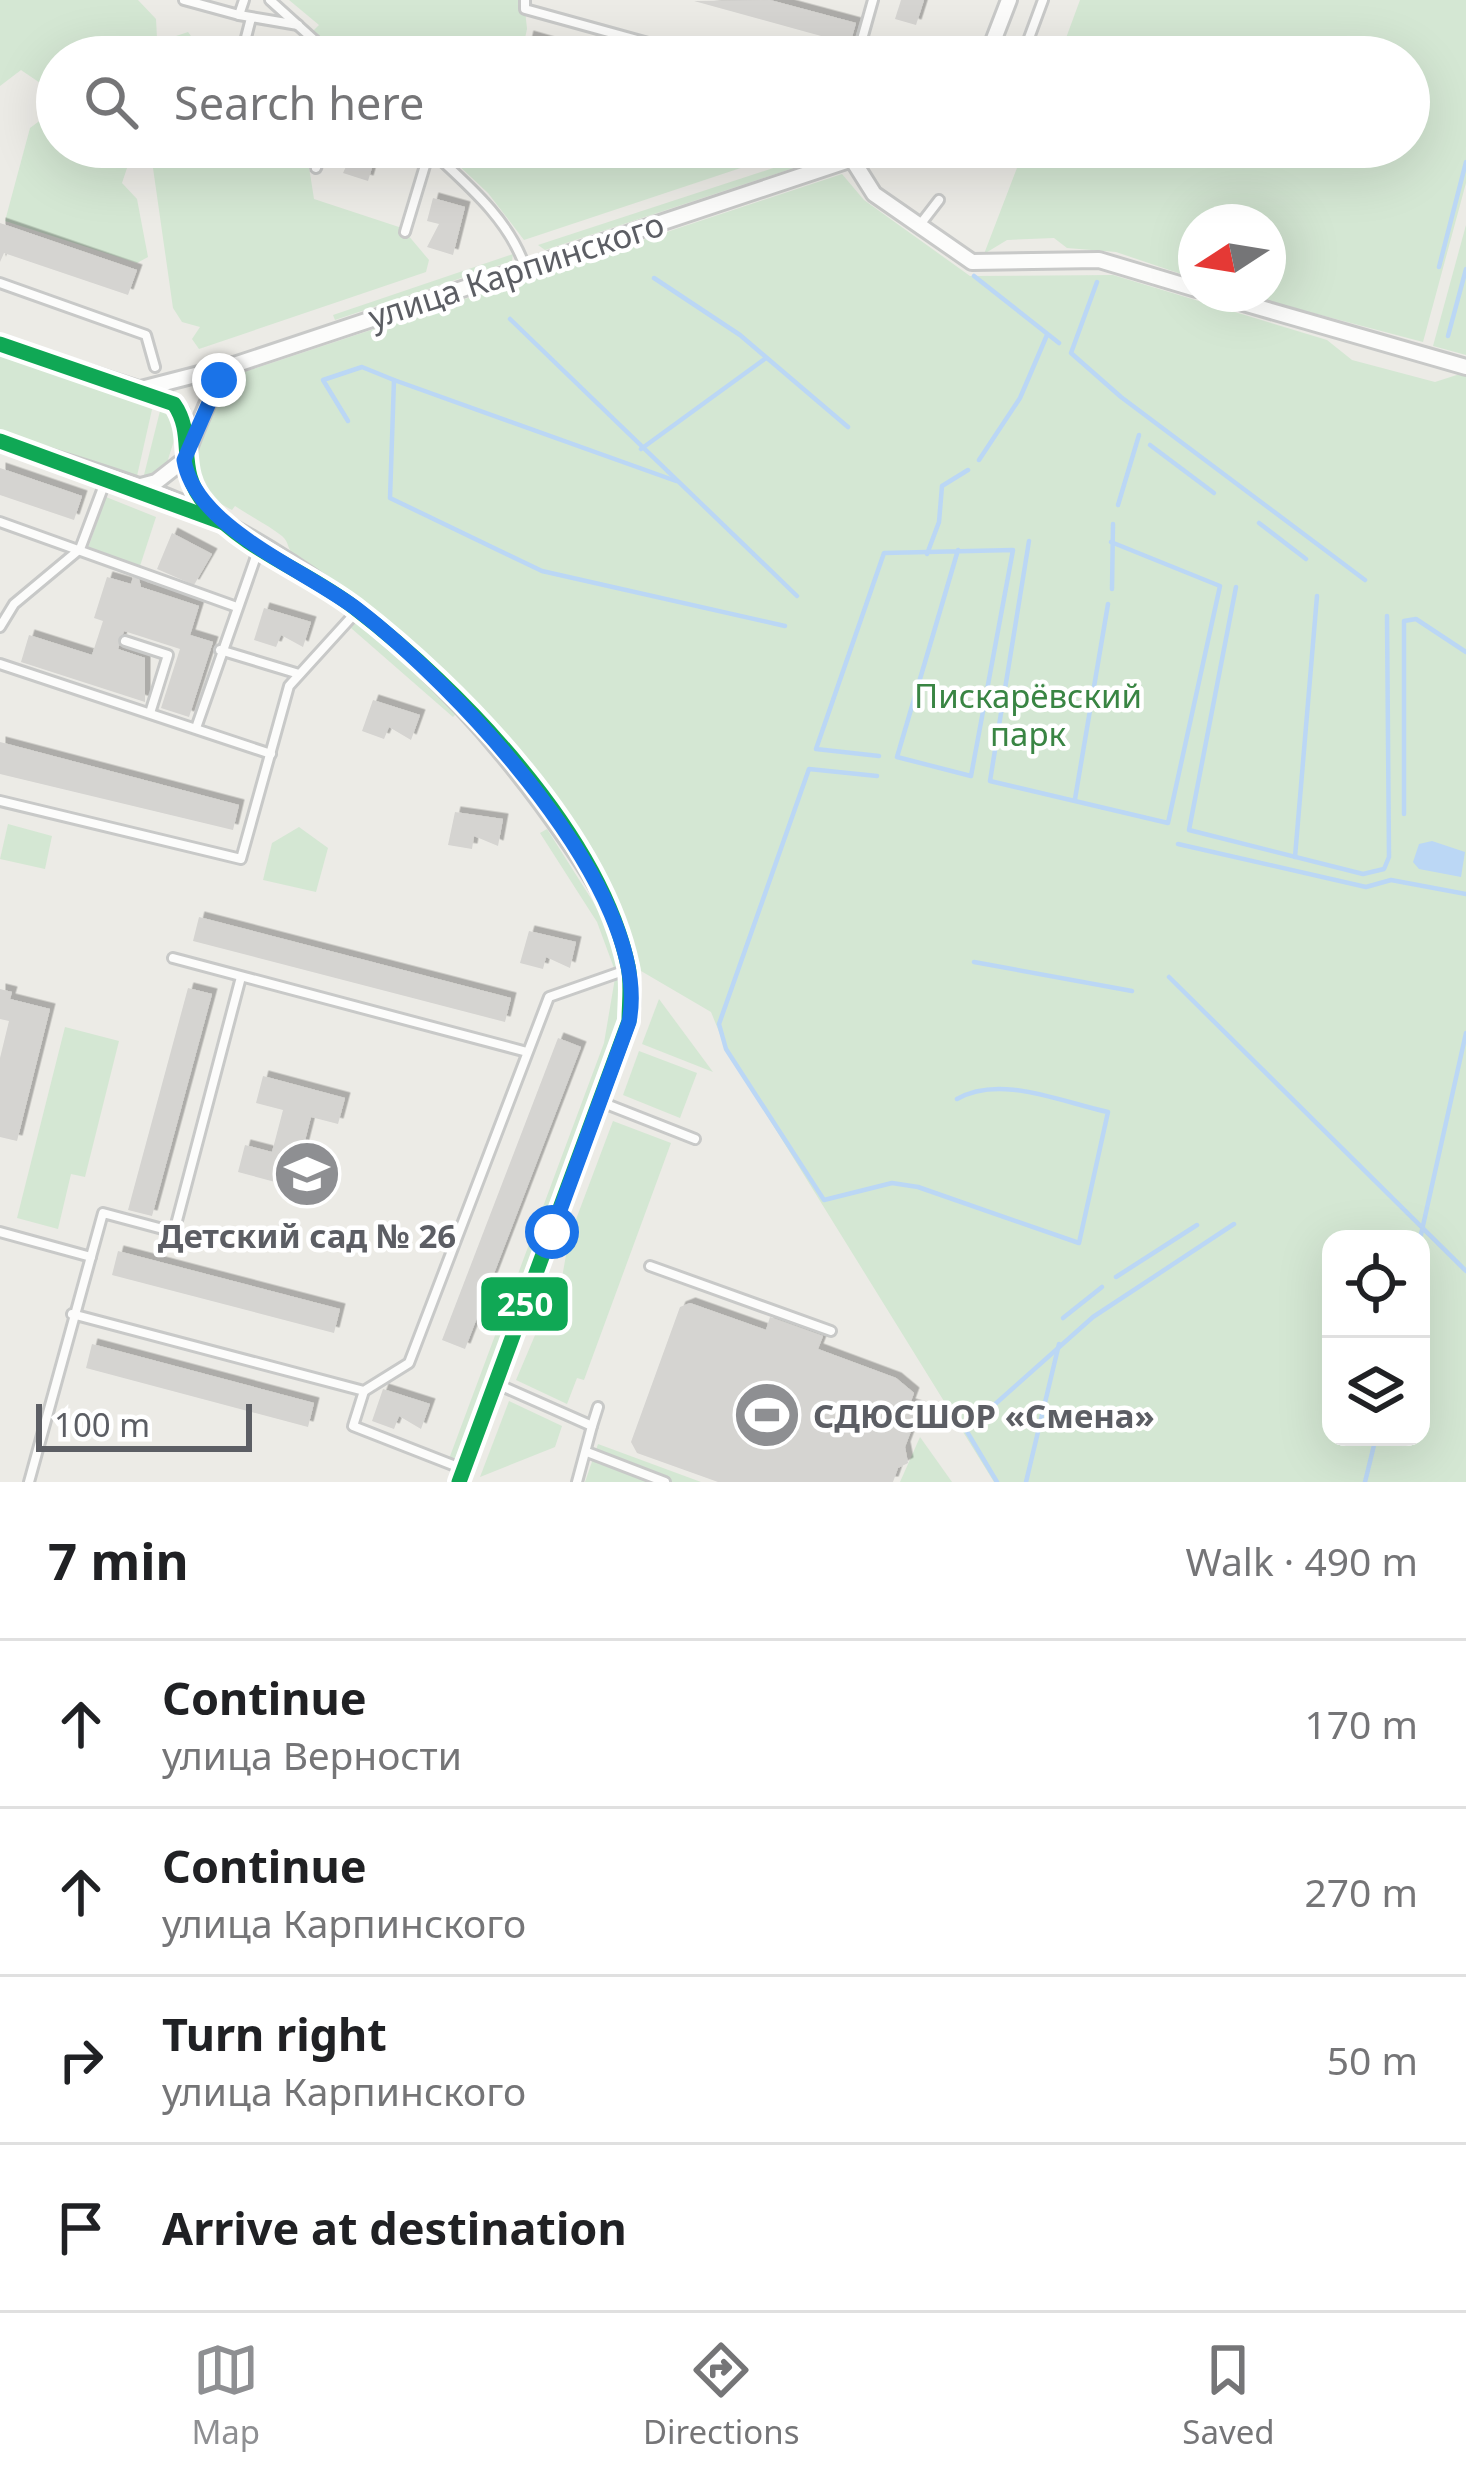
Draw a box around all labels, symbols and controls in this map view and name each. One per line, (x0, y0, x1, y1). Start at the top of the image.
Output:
search box (36, 36, 1430, 168)
icon: search (78, 69, 144, 135)
text: Search here (174, 72, 424, 133)
street label: улица Карпинского (363, 201, 669, 339)
north arrow (1178, 204, 1286, 312)
route end (192, 353, 246, 407)
park label: Пискарёвский парк (914, 673, 1142, 756)
school or university icon: Детский сад № 26 (272, 1139, 342, 1209)
route start (525, 1205, 579, 1259)
place label: Детский сад № 26 (158, 1213, 456, 1258)
map controls (1322, 1230, 1430, 1446)
button: locate (1322, 1230, 1430, 1338)
line badge: 250 (479, 1275, 570, 1333)
text: 250 (497, 1281, 553, 1326)
button: layers (1322, 1338, 1430, 1446)
sports icon: СДЮСШОР «Смена» (732, 1380, 802, 1450)
place label: СДЮСШОР «Смена» (813, 1393, 1155, 1438)
scale bar (36, 1398, 252, 1451)
text: 100 m (54, 1402, 150, 1447)
text: 7 min (48, 1525, 189, 1595)
text: Walk · 490 m (1185, 1534, 1418, 1587)
text: Continue (162, 1667, 367, 1728)
icon: ahead (48, 1691, 114, 1757)
text: 170 m (1304, 1697, 1418, 1750)
text: улица Верности (162, 1728, 462, 1781)
text: Continue (162, 1835, 367, 1896)
icon: ahead (48, 1859, 114, 1925)
text: 270 m (1304, 1865, 1418, 1918)
text: улица Карпинского (162, 1896, 526, 1949)
text: Turn right (162, 2003, 387, 2064)
icon: right (48, 2027, 114, 2093)
text: 50 m (1327, 2033, 1418, 2086)
text: улица Карпинского (162, 2064, 526, 2117)
icon: arrive (48, 2195, 114, 2261)
text: Arrive at destination (162, 2197, 627, 2258)
tab: Map (191, 2337, 260, 2454)
tab: Directions (643, 2337, 800, 2454)
tab: Saved (1182, 2337, 1275, 2454)

